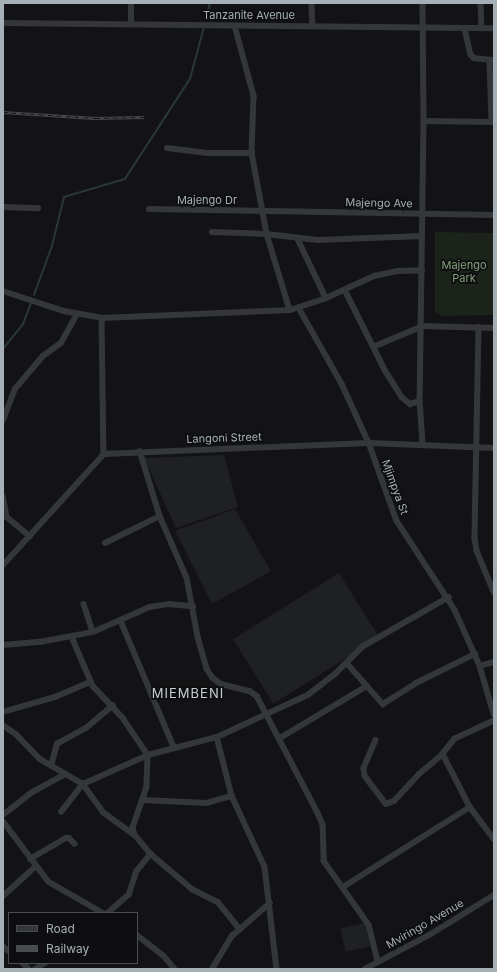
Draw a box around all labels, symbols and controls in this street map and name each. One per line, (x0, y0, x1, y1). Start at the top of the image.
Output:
street label: Tanzanite Avenue (203, 8, 295, 22)
street label: Majengo Dr (177, 193, 237, 207)
street label: Majengo Ave (345, 196, 413, 210)
park label: Majengo Park (441, 259, 487, 285)
street label: Langoni Street (186, 430, 262, 446)
street label: Mjimpya St (379, 458, 411, 516)
district label: MIEMBENI (152, 685, 224, 701)
street label: Mviringo Avenue (384, 896, 466, 952)
legend (8, 912, 138, 964)
text: Road (46, 921, 75, 936)
text: Railway (46, 941, 89, 956)

